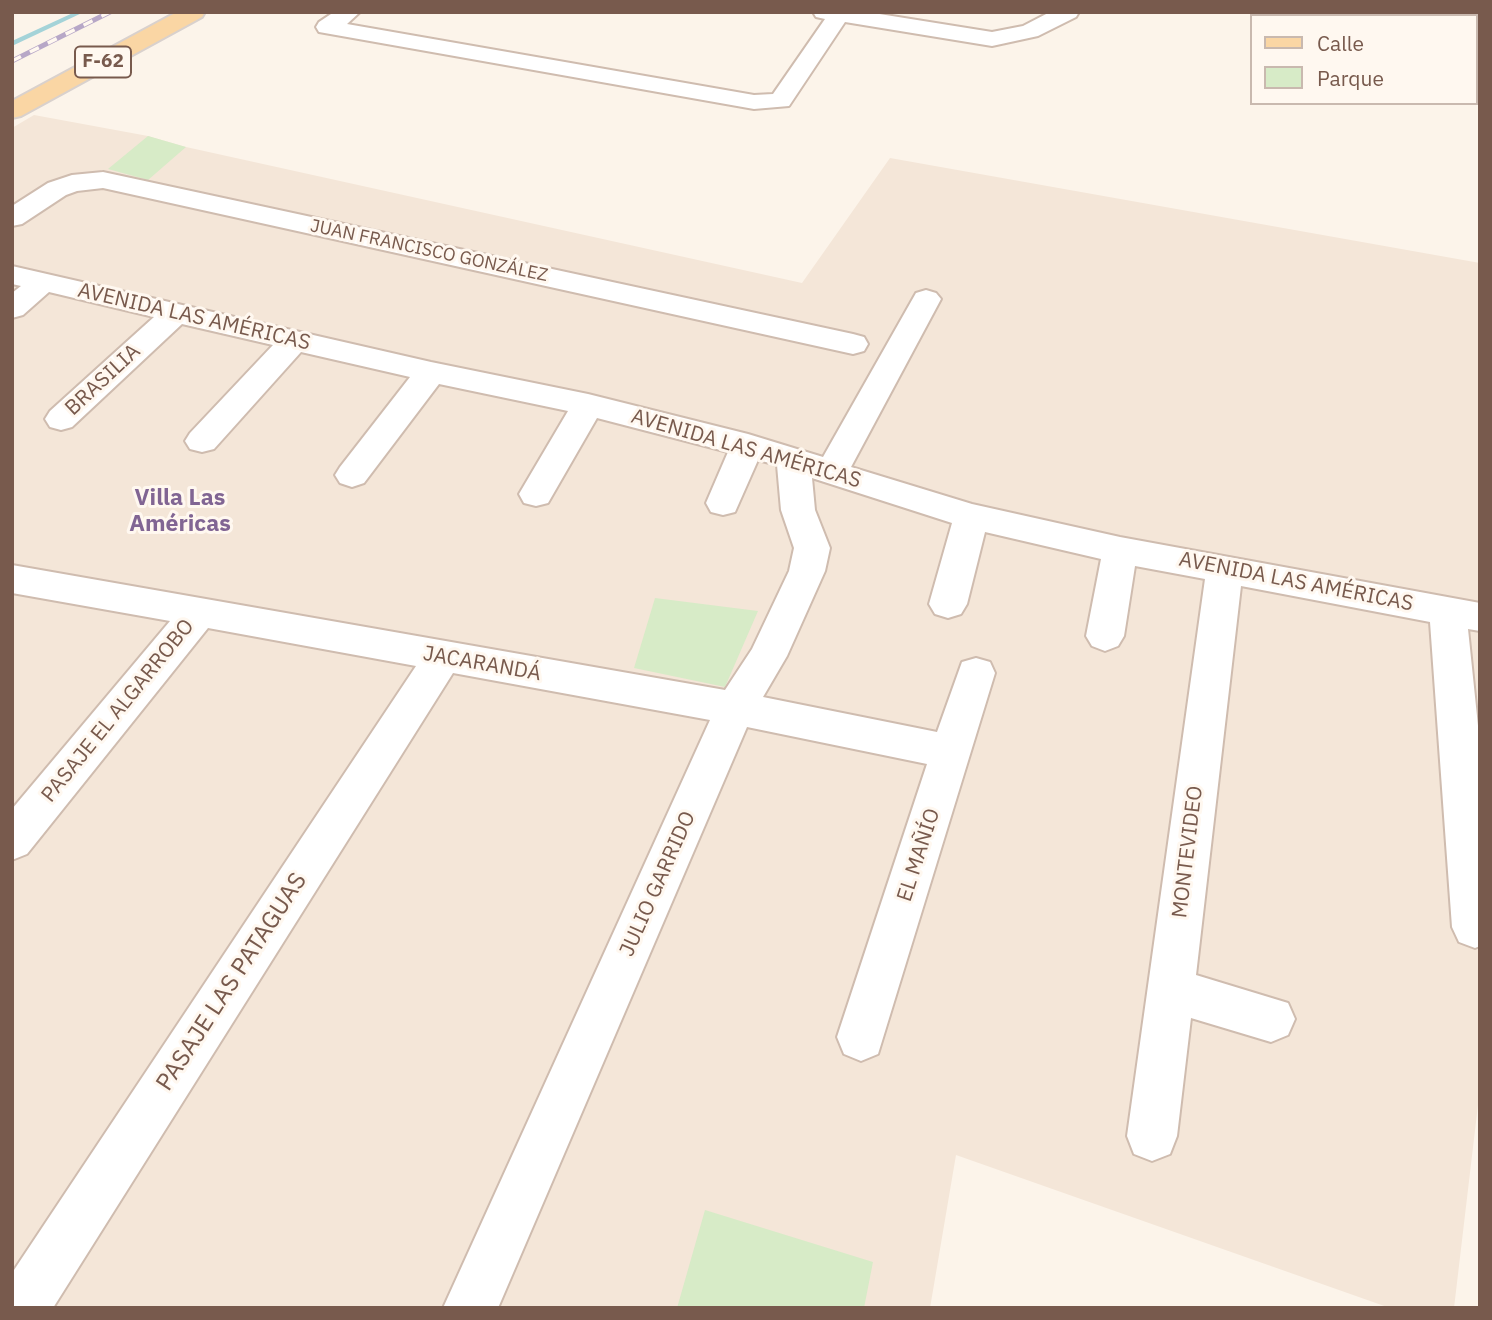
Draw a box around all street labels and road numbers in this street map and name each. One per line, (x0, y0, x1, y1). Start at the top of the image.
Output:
road number: F-62 (75, 46, 131, 78)
street label: JUAN FRANCISCO GONZÁLEZ (308, 215, 550, 287)
street label: AVENIDA LAS AMÉRICAS (75, 278, 313, 356)
street label: BRASILIA (60, 339, 146, 421)
street label: AVENIDA LAS AMÉRICAS (628, 404, 864, 494)
street label: AVENIDA LAS AMÉRICAS (1177, 547, 1415, 617)
street label: PASAJE EL ALGARROBO (36, 614, 200, 808)
street label: JACARANDÁ (421, 641, 543, 687)
street label: MONTEVIDEO (1167, 784, 1209, 920)
street label: EL MAÑÍO (892, 805, 946, 905)
street label: JULIO GARRIDO (615, 808, 701, 960)
street label: PASAJE LAS PATAGUAS (151, 868, 313, 1096)

